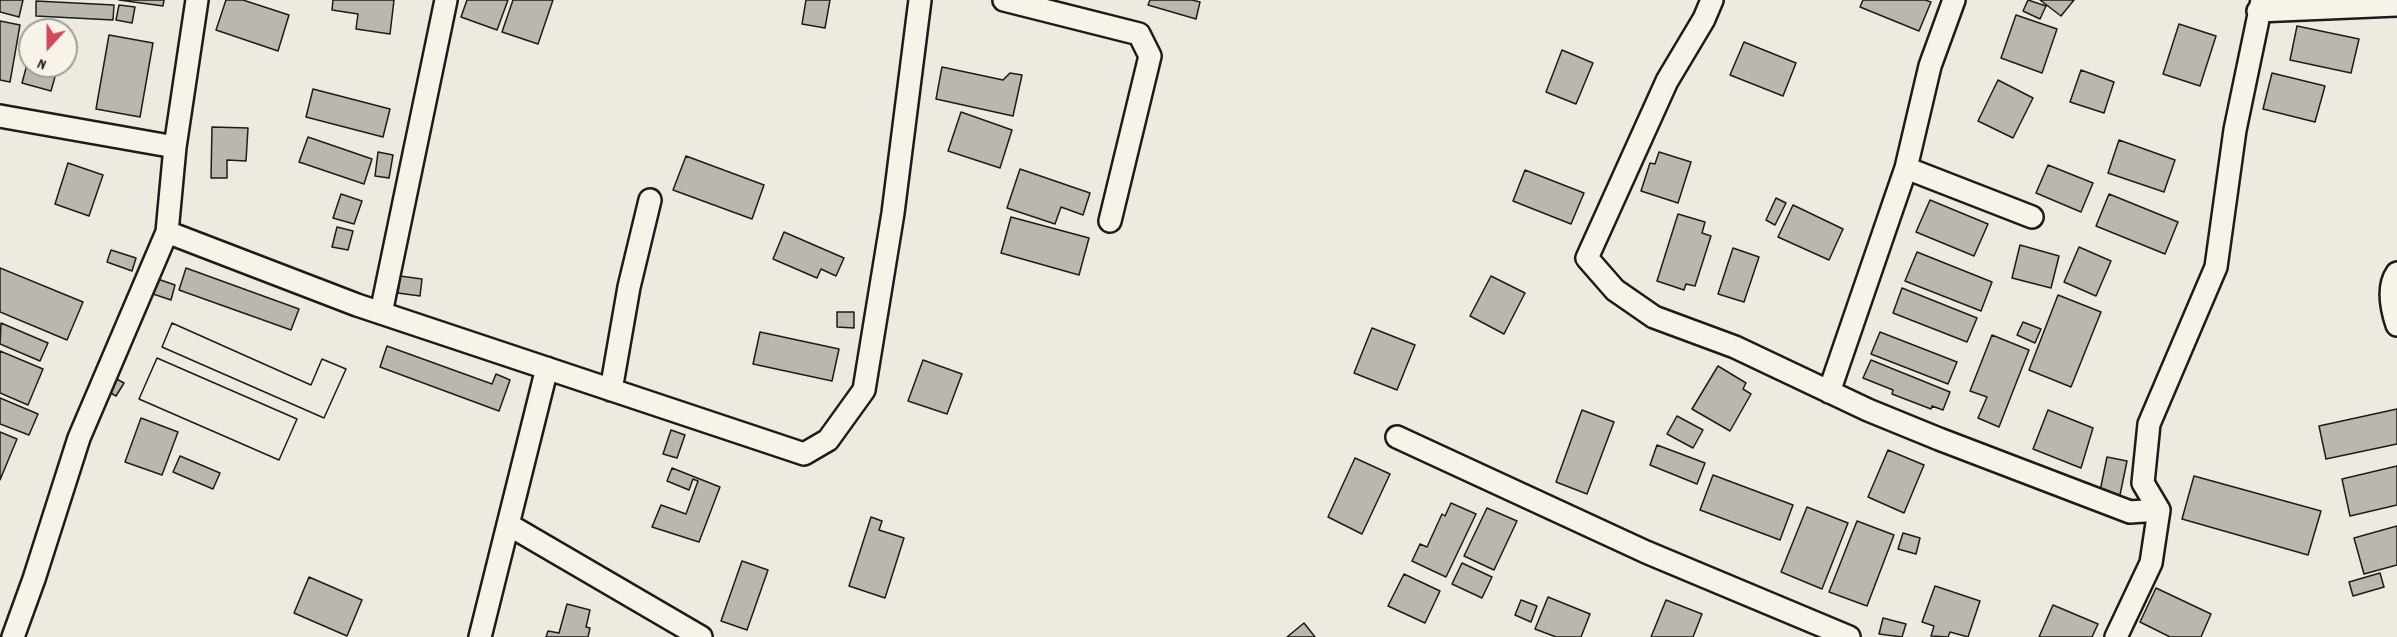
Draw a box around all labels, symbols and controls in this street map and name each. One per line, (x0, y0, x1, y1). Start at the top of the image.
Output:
north arrow (18, 18, 78, 78)
text: N (34, 51, 50, 76)

